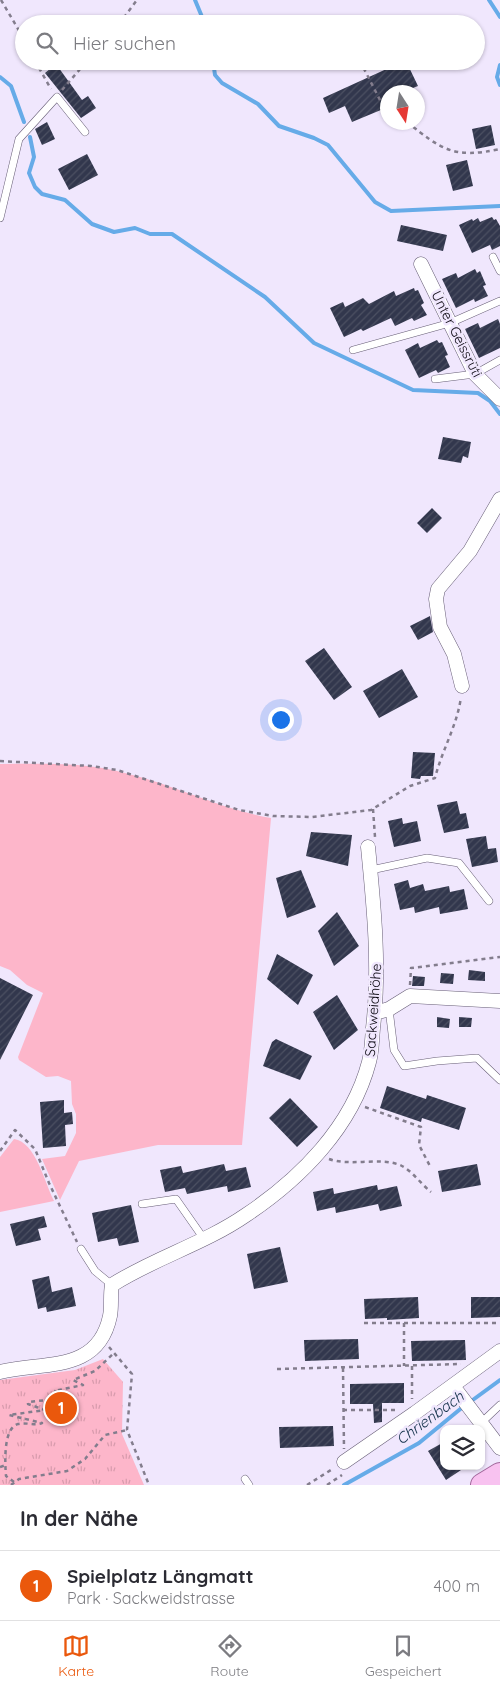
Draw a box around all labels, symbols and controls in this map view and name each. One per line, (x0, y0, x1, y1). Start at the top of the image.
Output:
search box (15, 15, 485, 70)
icon: search (33, 29, 61, 57)
text: Hier suchen (73, 31, 176, 55)
north arrow (380, 85, 425, 130)
street label: Unter Geissrüti (427, 288, 487, 380)
your location (268, 707, 294, 733)
street label: Sackweidhöhe (361, 963, 385, 1057)
water label: Chrienbach (392, 1386, 468, 1448)
pin: 1 (45, 1389, 77, 1427)
map controls (440, 1425, 485, 1470)
button: layers (440, 1425, 485, 1470)
text: In der Nähe (20, 1505, 138, 1531)
text: Spielplatz Längmatt (67, 1564, 253, 1588)
text: 1 (33, 1576, 39, 1596)
text: 400 m (434, 1576, 480, 1596)
text: Park · Sackweidstrasse (67, 1588, 235, 1608)
tab: Karte (58, 1632, 94, 1680)
tab: Route (210, 1632, 249, 1680)
tab: Gespeichert (365, 1632, 442, 1680)

